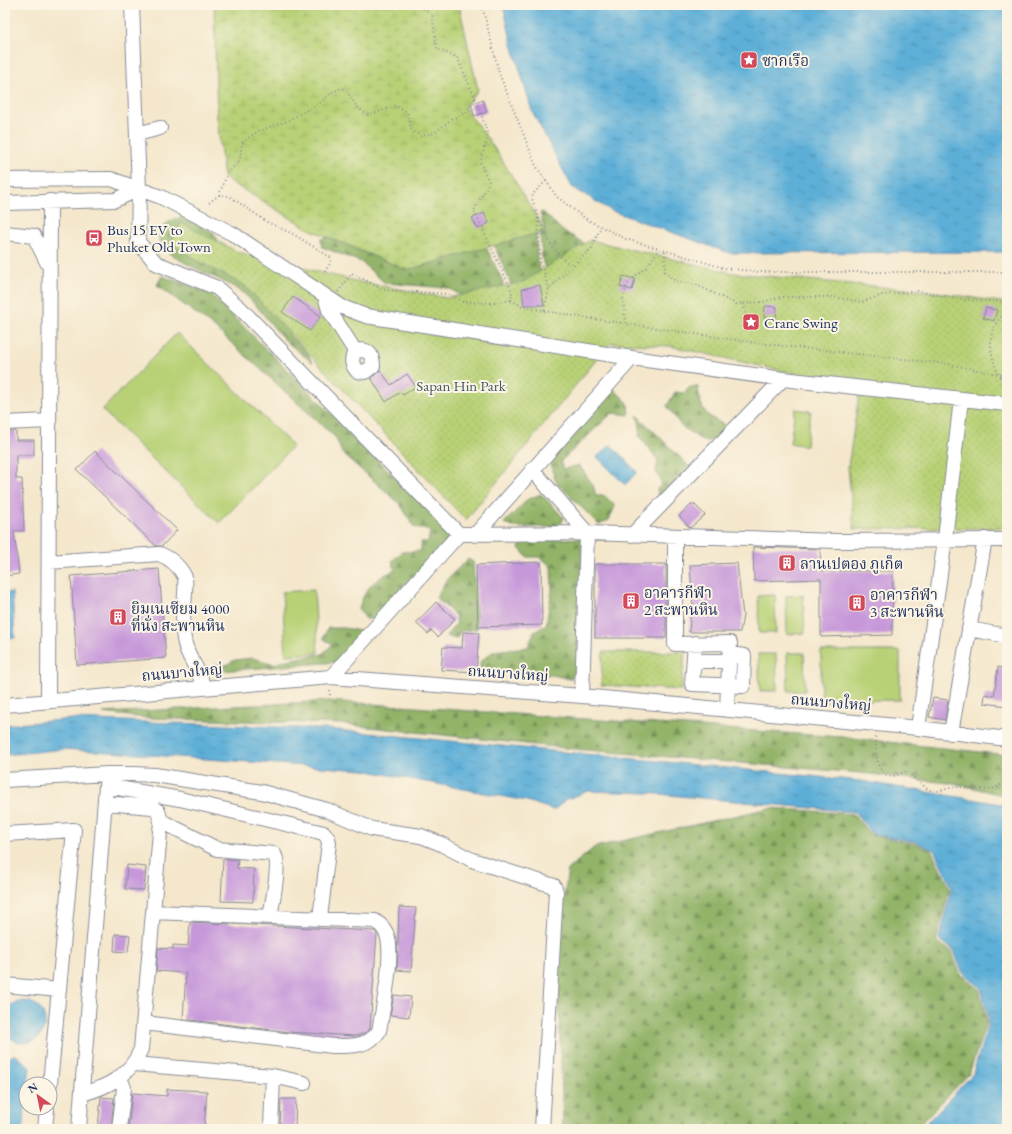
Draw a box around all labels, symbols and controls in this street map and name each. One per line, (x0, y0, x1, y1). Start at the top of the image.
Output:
place icon: ซากเรือ (739, 50, 759, 70)
place label: ซากเรือ (762, 51, 809, 70)
place label: Bus 15 EV to Phuket Old Town (107, 220, 211, 256)
bus stop icon: Bus 15 EV to Phuket Old Town (84, 228, 104, 248)
place icon: Crane Swing (741, 312, 761, 332)
place label: Crane Swing (764, 313, 838, 332)
park label: Sapan Hin Park (416, 376, 507, 395)
building icon: ลานเปตอง ภูเก็ต (777, 553, 797, 573)
place label: ลานเปตอง ภูเก็ต (800, 554, 903, 574)
place label: อาคารกีฬา 2 สะพานหิน (644, 583, 718, 619)
place label: อาคารกีฬา 3 สะพานหิน (870, 585, 944, 621)
building icon: อาคารกีฬา 2 สะพานหิน (621, 591, 641, 611)
building icon: อาคารกีฬา 3 สะพานหิน (847, 593, 867, 613)
place label: ยิมเนเซียม 4000 ที่นั่ง สะพานหิน (131, 599, 230, 635)
building icon: ยิมเนเซียม 4000 ที่นั่ง สะพานหิน (108, 607, 128, 627)
street label: ถนนบางใหญ่ (141, 658, 223, 685)
street label: ถนนบางใหญ่ (467, 660, 549, 685)
street label: ถนนบางใหญ่ (790, 688, 872, 715)
north arrow (18, 1076, 58, 1116)
text: N (25, 1079, 40, 1096)

